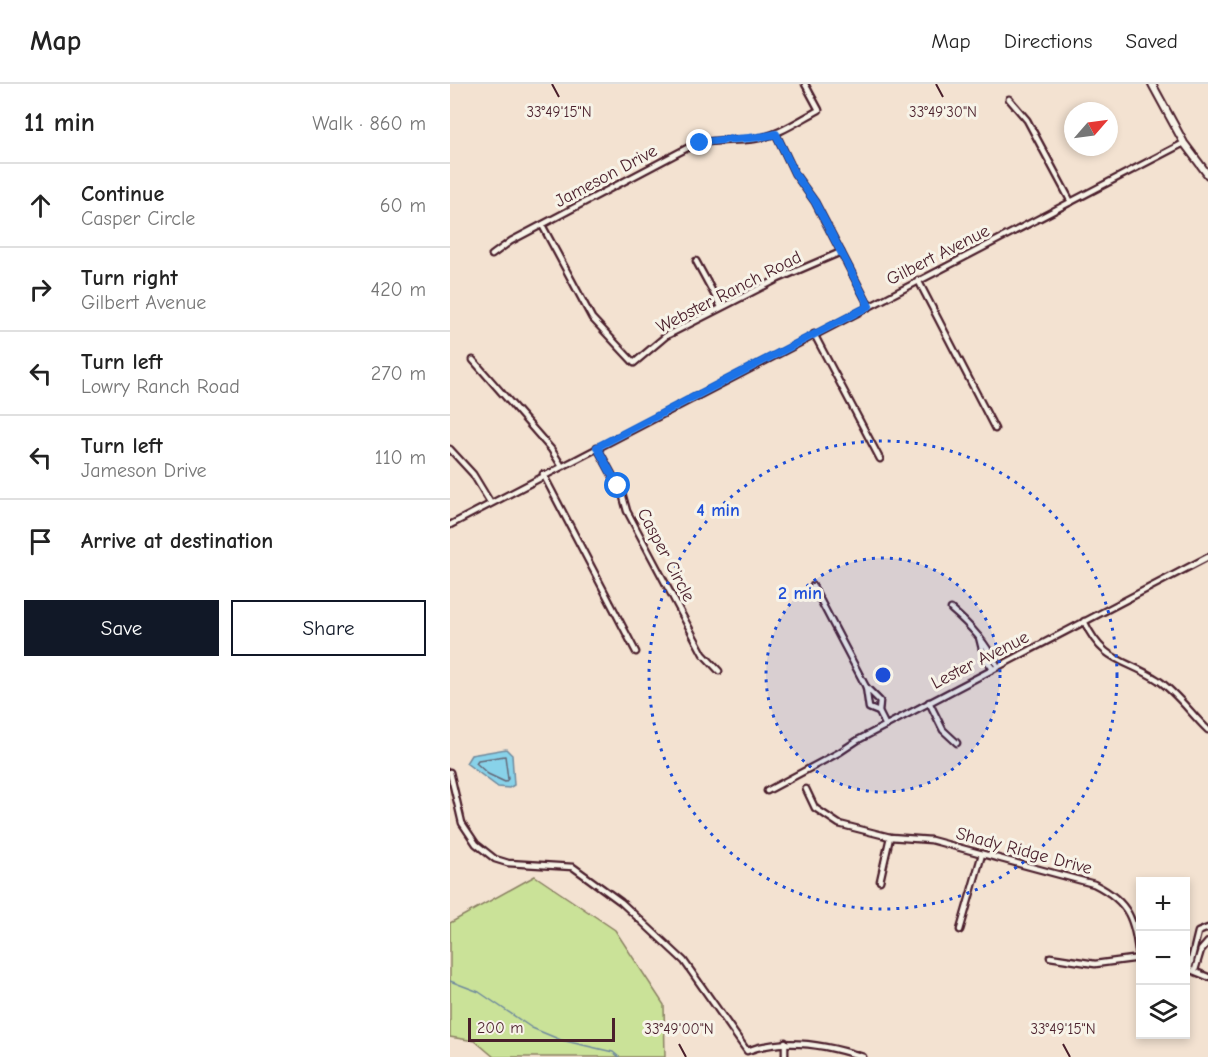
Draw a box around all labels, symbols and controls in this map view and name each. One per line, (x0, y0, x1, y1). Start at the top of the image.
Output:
text: Map (30, 25, 81, 57)
text: Map (931, 29, 971, 53)
text: Directions (1004, 29, 1093, 53)
text: Saved (1126, 29, 1178, 53)
north arrow (1064, 102, 1118, 156)
text: 33°49'15"N (526, 103, 592, 121)
text: 33°49'30"N (909, 103, 977, 121)
text: 11 min (24, 108, 95, 138)
text: Walk · 860 m (312, 112, 426, 135)
route end (686, 129, 712, 155)
street label: Jameson Drive (551, 140, 661, 212)
text: Continue (81, 181, 164, 207)
icon: ahead (24, 189, 57, 222)
text: 60 m (380, 194, 426, 217)
text: Casper Circle (81, 207, 195, 230)
street label: Gilbert Avenue (883, 220, 993, 290)
street label: Webster Ranch Road (653, 246, 805, 338)
text: Turn right (81, 265, 178, 291)
icon: right (24, 273, 57, 306)
text: 420 m (370, 278, 426, 301)
text: Gilbert Avenue (81, 291, 206, 314)
text: Turn left (81, 349, 163, 375)
icon: left (24, 357, 57, 390)
text: 270 m (371, 362, 426, 385)
text: Lowry Ranch Road (81, 375, 240, 398)
text: Turn left (81, 433, 163, 459)
icon: left (24, 441, 57, 474)
text: 110 m (375, 446, 426, 469)
text: Jameson Drive (81, 459, 207, 482)
route start (604, 472, 630, 498)
text: 4 min (696, 500, 740, 521)
street label: Casper Circle (633, 505, 699, 605)
icon: arrive (24, 525, 57, 558)
text: Arrive at destination (81, 528, 273, 554)
text: 2 min (778, 583, 822, 604)
button: Save (24, 600, 219, 656)
button: Share (231, 600, 426, 656)
street label: Lester Avenue (928, 626, 1032, 694)
centre of rings (873, 665, 893, 685)
street label: Shady Ridge Drive (954, 823, 1094, 879)
map controls (1136, 877, 1190, 1039)
button: + (1136, 877, 1190, 931)
button: − (1136, 931, 1190, 985)
button: layers (1136, 985, 1190, 1039)
scale bar (468, 1015, 615, 1042)
text: 200 m (477, 1019, 523, 1037)
text: 33°49'00"N (644, 1020, 714, 1038)
text: 33°49'15"N (1030, 1020, 1096, 1038)

